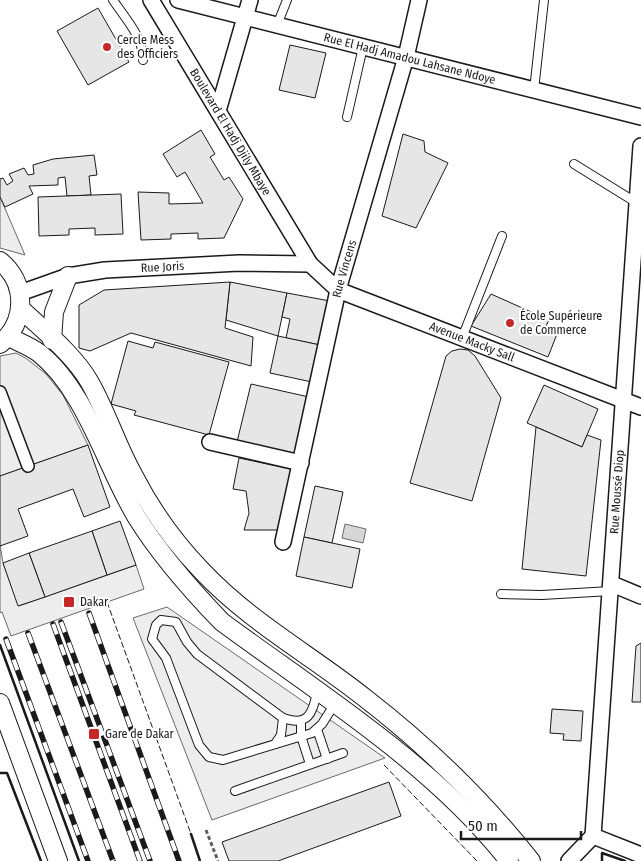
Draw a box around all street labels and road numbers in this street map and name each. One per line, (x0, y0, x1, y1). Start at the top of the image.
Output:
street label: Rue El Hadj Amadou Lahsane Ndoye (322, 30, 497, 87)
street label: Boulevard El Hadj Djily Mbaye (187, 66, 274, 198)
street label: Rue Vincens (330, 238, 359, 299)
street label: Rue Joris (140, 259, 185, 275)
street label: Avenue Macky Sall (427, 319, 517, 365)
street label: Rue Moussé Diop (607, 449, 627, 534)

